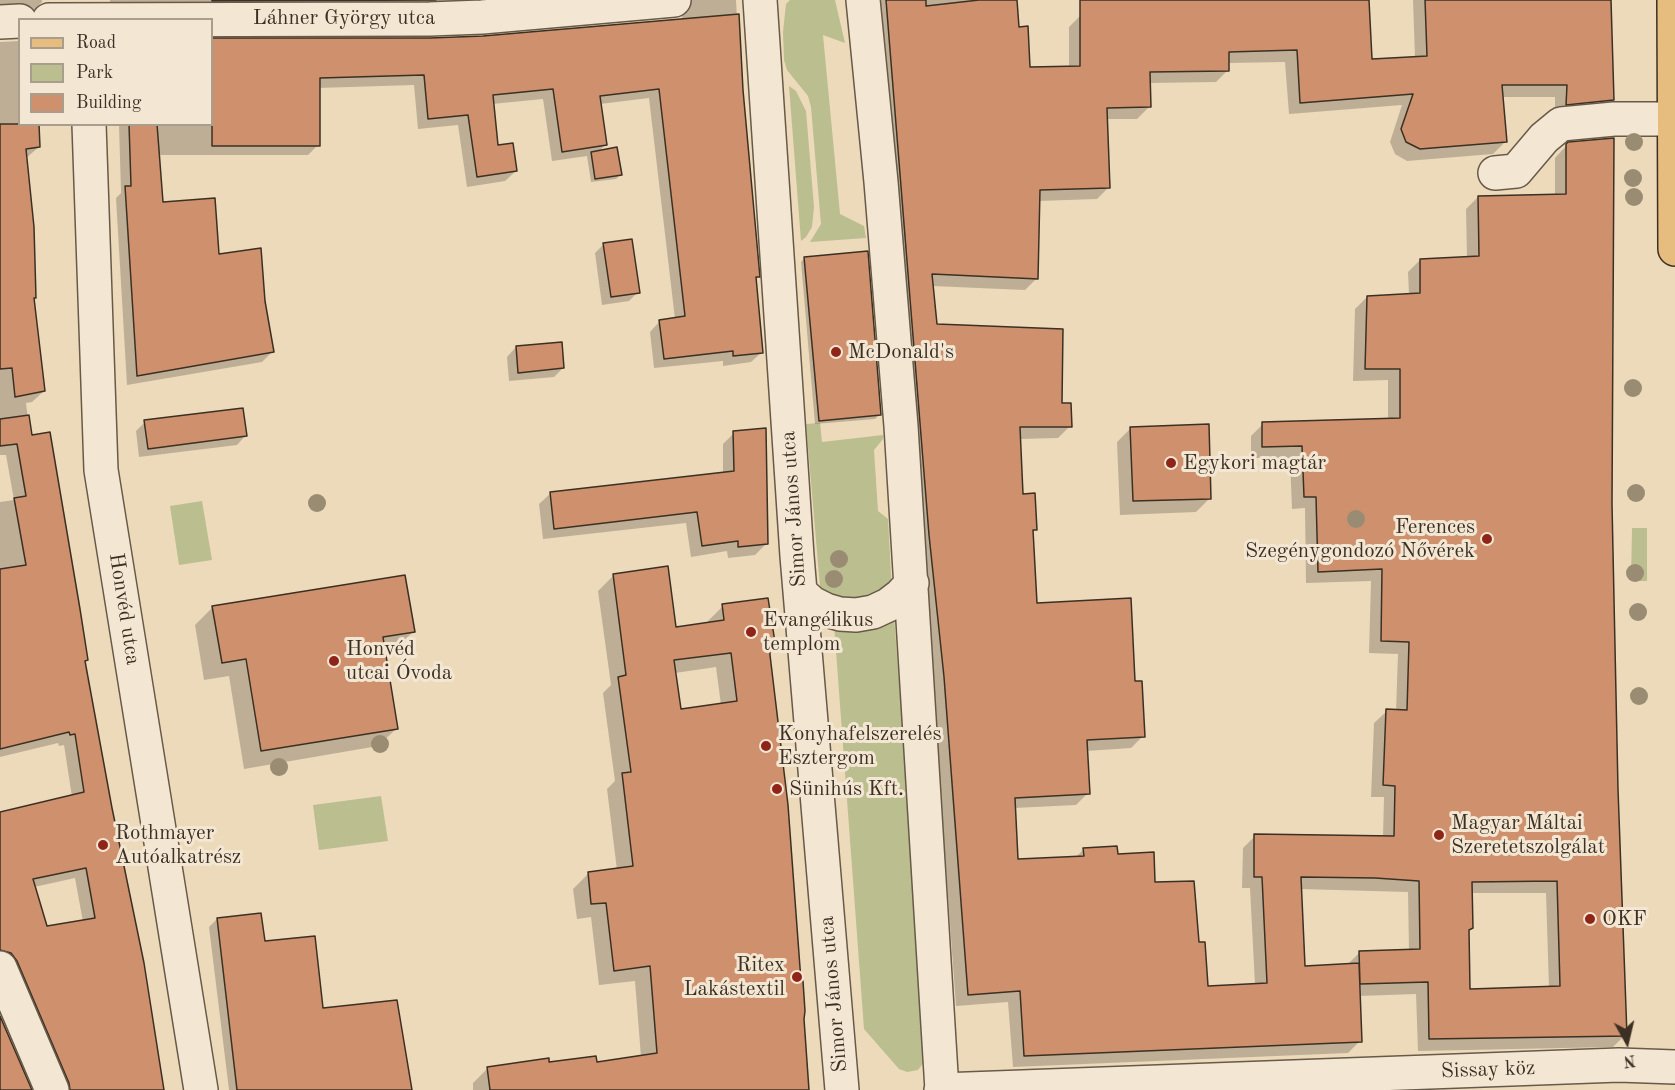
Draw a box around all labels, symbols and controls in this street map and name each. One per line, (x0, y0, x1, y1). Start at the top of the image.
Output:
street label: Láhner György utca (253, 5, 435, 31)
legend (18, 18, 213, 126)
text: Road (76, 34, 116, 52)
text: Park (76, 64, 113, 82)
text: Building (76, 94, 141, 112)
place label: McDonald's (848, 339, 954, 365)
marker: McDonald's (829, 345, 843, 359)
street label: Simor János utca (776, 430, 812, 588)
place label: Egykori magtár (1183, 450, 1326, 476)
marker: Egykori magtár (1164, 456, 1178, 470)
place label: Ferences Szegénygondozó Nővérek (1245, 514, 1475, 564)
marker: Ferences Szegénygondozó Nővérek (1480, 532, 1494, 546)
street label: Honvéd utca (103, 551, 145, 667)
place label: Evangélikus templom (763, 607, 873, 657)
marker: Evangélikus templom (744, 625, 758, 639)
place label: Honvéd utcai Óvoda (346, 636, 452, 686)
marker: Honvéd utcai Óvoda (327, 654, 341, 668)
place label: Konyhafelszerelés Esztergom (778, 721, 942, 771)
marker: Konyhafelszerelés Esztergom (759, 739, 773, 753)
place label: Sünihús Kft. (789, 776, 904, 802)
marker: Sünihús Kft. (770, 782, 784, 796)
place label: Magyar Máltai Szeretetszolgálat (1451, 810, 1605, 860)
place label: Rothmayer Autóalkatrész (115, 820, 241, 870)
marker: Magyar Máltai Szeretetszolgálat (1432, 828, 1446, 842)
marker: Rothmayer Autóalkatrész (96, 838, 110, 852)
place label: OKF (1602, 906, 1647, 932)
marker: OKF (1583, 912, 1597, 926)
street label: Simor János utca (815, 915, 853, 1073)
place label: Ritex Lakástextil (684, 952, 785, 1002)
marker: Ritex Lakástextil (790, 970, 804, 984)
north arrow (1597, 1012, 1657, 1072)
text: N (1622, 1051, 1637, 1069)
street label: Sissay köz (1440, 1056, 1536, 1084)

